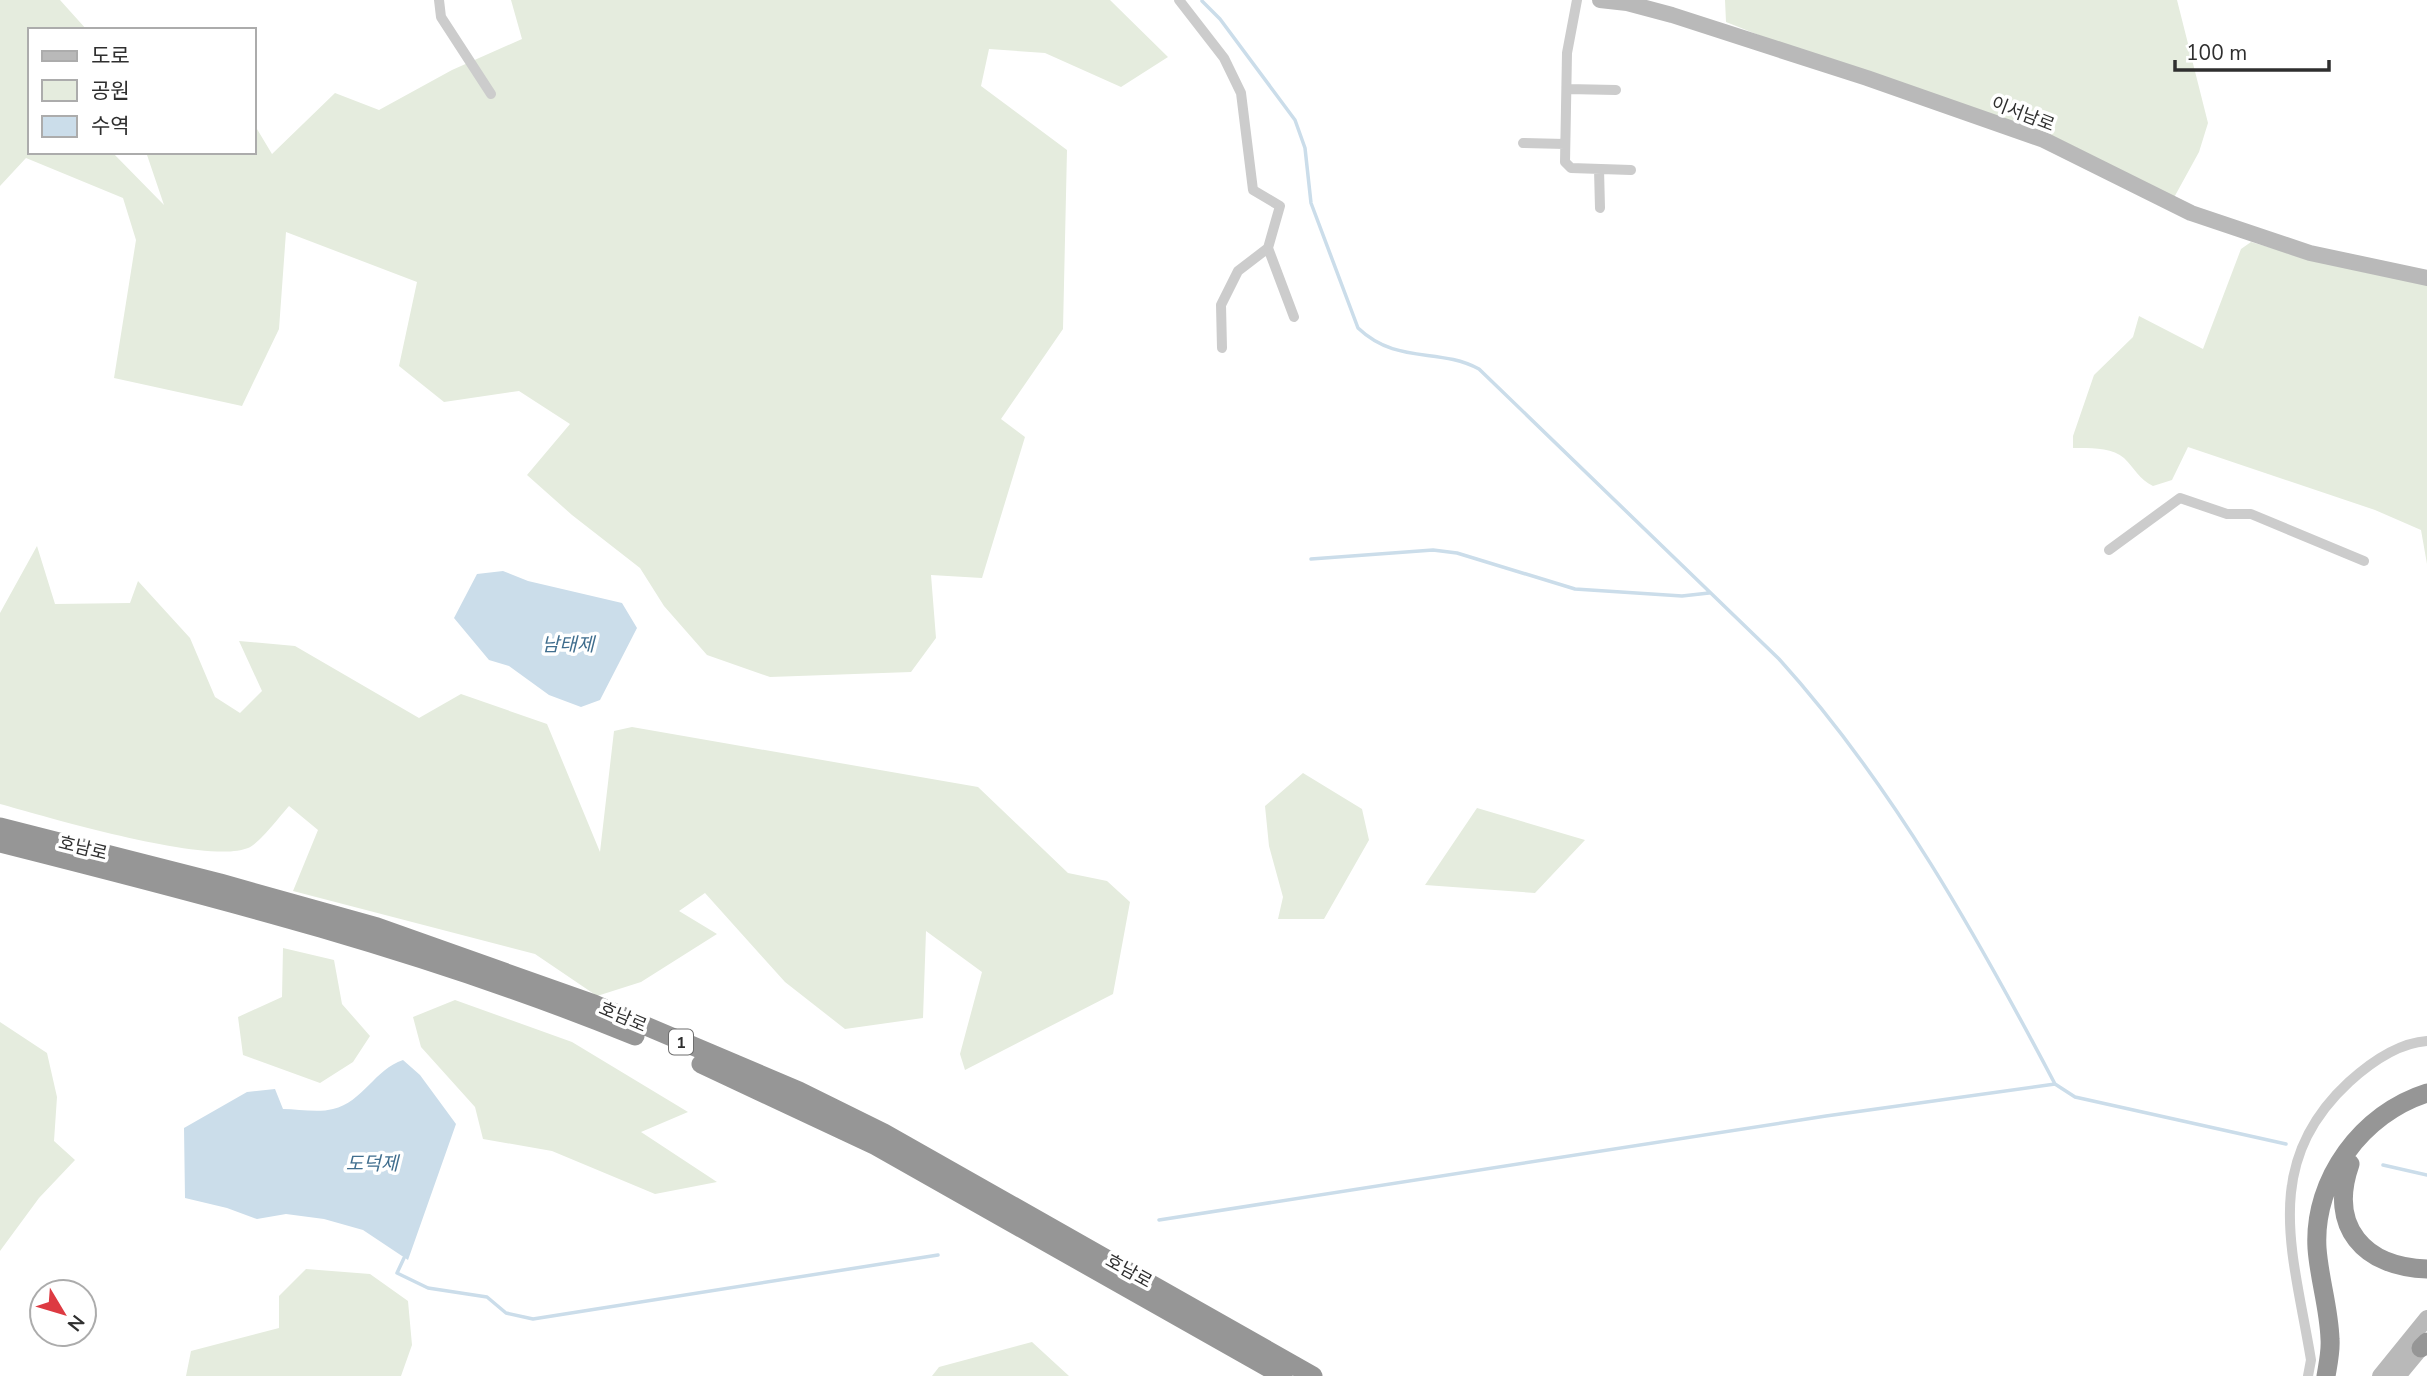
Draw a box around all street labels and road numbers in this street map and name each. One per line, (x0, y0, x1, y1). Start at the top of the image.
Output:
street label: 이서남로 (1988, 91, 2058, 137)
street label: 호남로 (56, 830, 110, 866)
street label: 호남로 (595, 996, 651, 1038)
road number: 1 (669, 1030, 693, 1054)
street label: 호남로 (1101, 1248, 1157, 1294)

